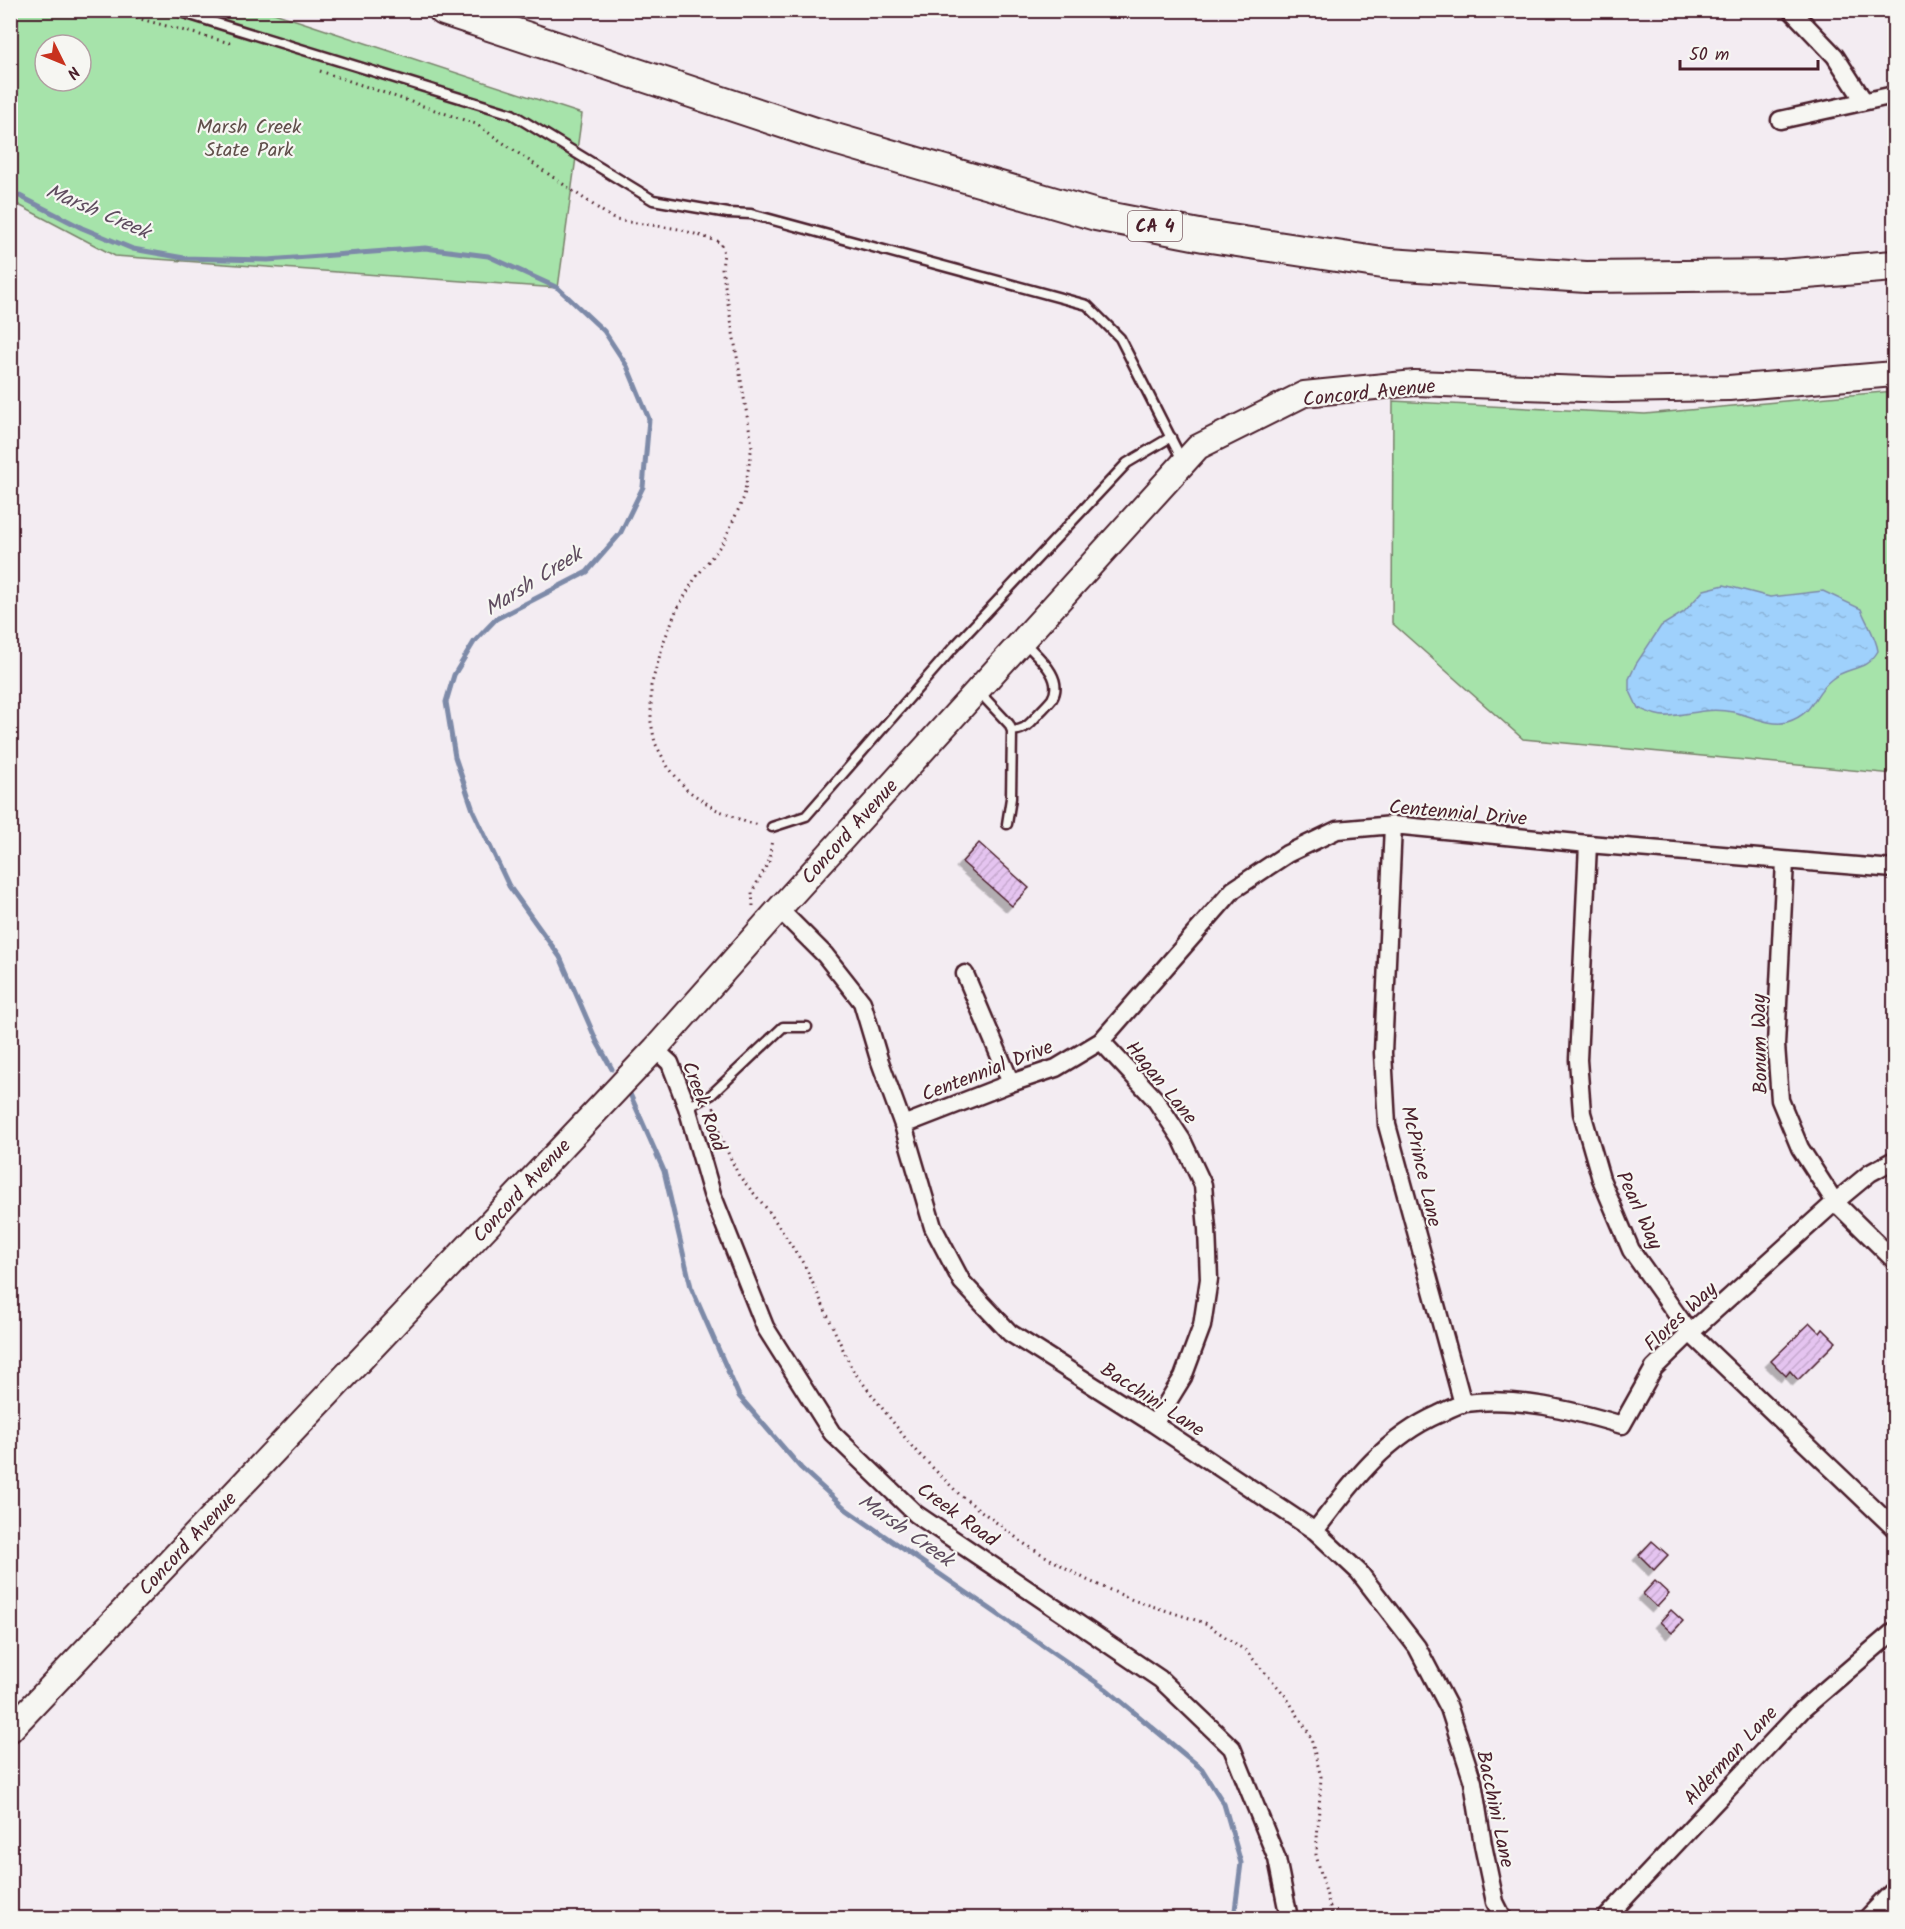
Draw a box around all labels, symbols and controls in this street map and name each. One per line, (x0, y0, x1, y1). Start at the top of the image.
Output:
north arrow (33, 33, 93, 93)
scale bar (1680, 33, 1818, 71)
text: 50 m (1689, 41, 1729, 70)
text: N (60, 60, 85, 84)
park label: Marsh Creek State Park (196, 112, 302, 167)
water label: Marsh Creek (40, 176, 158, 250)
road number: CA 4 (1128, 211, 1182, 241)
street label: Concord Avenue (1301, 371, 1437, 417)
water label: Marsh Creek (478, 537, 592, 625)
street label: Concord Avenue (794, 772, 907, 893)
street label: Centennial Drive (1387, 792, 1528, 836)
street label: Bonum Way (1744, 993, 1778, 1094)
street label: Centennial Drive (917, 1032, 1058, 1112)
street label: Hagan Lane (1116, 1034, 1204, 1132)
street label: Creek Road (672, 1057, 735, 1157)
street label: McPrince Lane (1391, 1103, 1450, 1230)
street label: Concord Avenue (465, 1132, 580, 1251)
street label: Pearl Way (1606, 1166, 1671, 1256)
street label: Flores Way (1637, 1274, 1726, 1360)
street label: Bacchini Lane (1093, 1355, 1210, 1446)
street label: Creek Road (909, 1475, 1005, 1557)
street label: Concord Avenue (131, 1485, 246, 1604)
water label: Marsh Creek (851, 1486, 962, 1578)
street label: Alderman Lane (1677, 1699, 1786, 1814)
street label: Bacchini Lane (1466, 1748, 1522, 1871)

